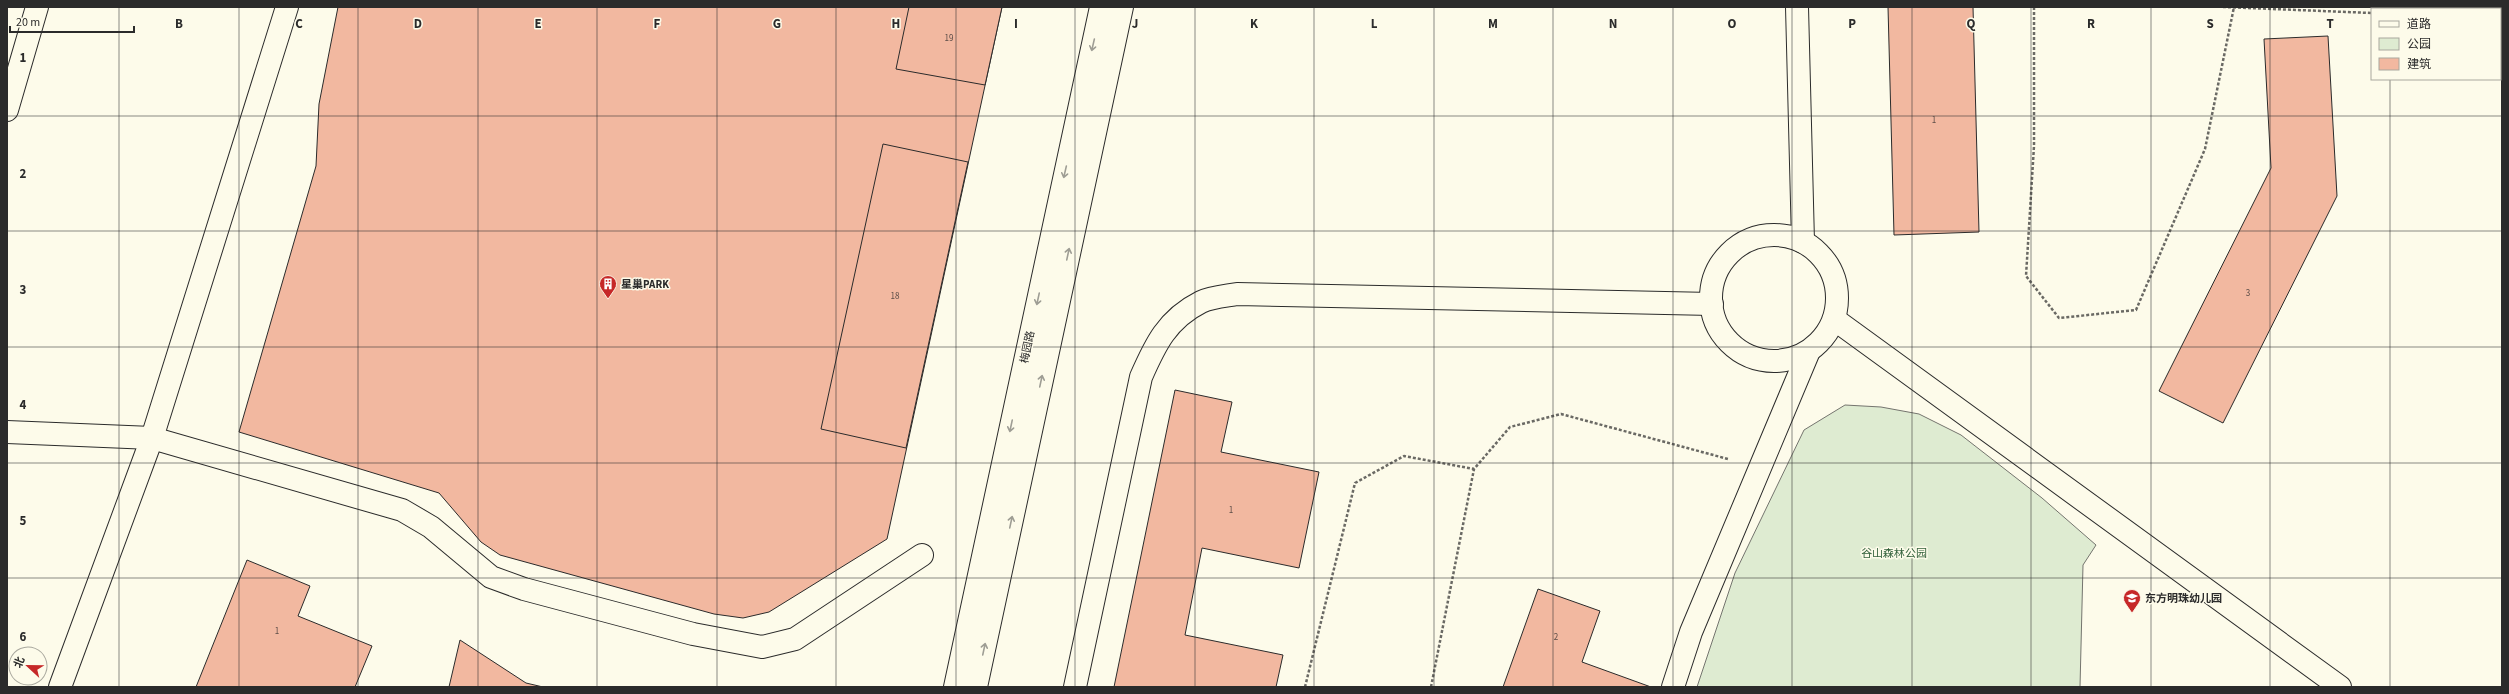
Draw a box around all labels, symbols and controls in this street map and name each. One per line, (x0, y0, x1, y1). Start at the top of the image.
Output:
scale bar (10, 8, 134, 34)
legend (2371, 8, 2501, 80)
text: 20 m (16, 14, 40, 31)
text: B (175, 15, 183, 33)
text: C (295, 15, 303, 33)
text: D (414, 15, 422, 33)
text: E (534, 15, 542, 33)
text: F (654, 15, 661, 33)
text: G (773, 15, 781, 33)
text: H (892, 15, 900, 33)
text: I (1014, 15, 1018, 33)
text: J (1132, 15, 1138, 33)
text: K (1250, 15, 1259, 33)
text: L (1371, 15, 1378, 33)
text: M (1488, 15, 1498, 33)
text: N (1609, 15, 1617, 33)
text: O (1728, 15, 1737, 33)
text: P (1848, 15, 1856, 33)
text: Q (1967, 15, 1976, 33)
text: R (2087, 15, 2095, 33)
text: S (2206, 15, 2214, 33)
text: T (2326, 15, 2334, 33)
text: 道路 (2407, 16, 2431, 33)
house number: 19 (945, 32, 954, 45)
text: 公园 (2407, 36, 2431, 53)
one-way arrow (1088, 38, 1096, 51)
text: 1 (20, 49, 27, 67)
text: 建筑 (2407, 56, 2431, 73)
house number: 1 (1932, 114, 1936, 127)
text: 2 (20, 165, 27, 183)
one-way arrow (1060, 165, 1068, 178)
one-way arrow (1064, 247, 1072, 260)
building icon: 星巢PARK (598, 274, 618, 299)
place label: 星巢PARK (621, 277, 669, 292)
text: 3 (20, 281, 27, 299)
house number: 3 (2246, 287, 2251, 300)
house number: 18 (891, 290, 900, 303)
one-way arrow (1033, 292, 1041, 305)
street label: 梅园路 (1017, 329, 1038, 365)
one-way arrow (1037, 375, 1045, 388)
text: 4 (20, 396, 27, 414)
one-way arrow (1006, 419, 1014, 432)
house number: 1 (1229, 504, 1233, 517)
text: 5 (20, 512, 27, 530)
one-way arrow (1007, 516, 1015, 529)
park label: 谷山森林公园 (1861, 546, 1927, 561)
school or university icon: 东方明珠幼儿园 (2122, 588, 2142, 613)
place label: 东方明珠幼儿园 (2145, 591, 2222, 606)
house number: 1 (275, 625, 279, 638)
text: 6 (20, 628, 27, 646)
house number: 2 (1554, 631, 1559, 644)
one-way arrow (980, 643, 988, 656)
north arrow (8, 646, 48, 686)
text: 北 (10, 655, 28, 670)

